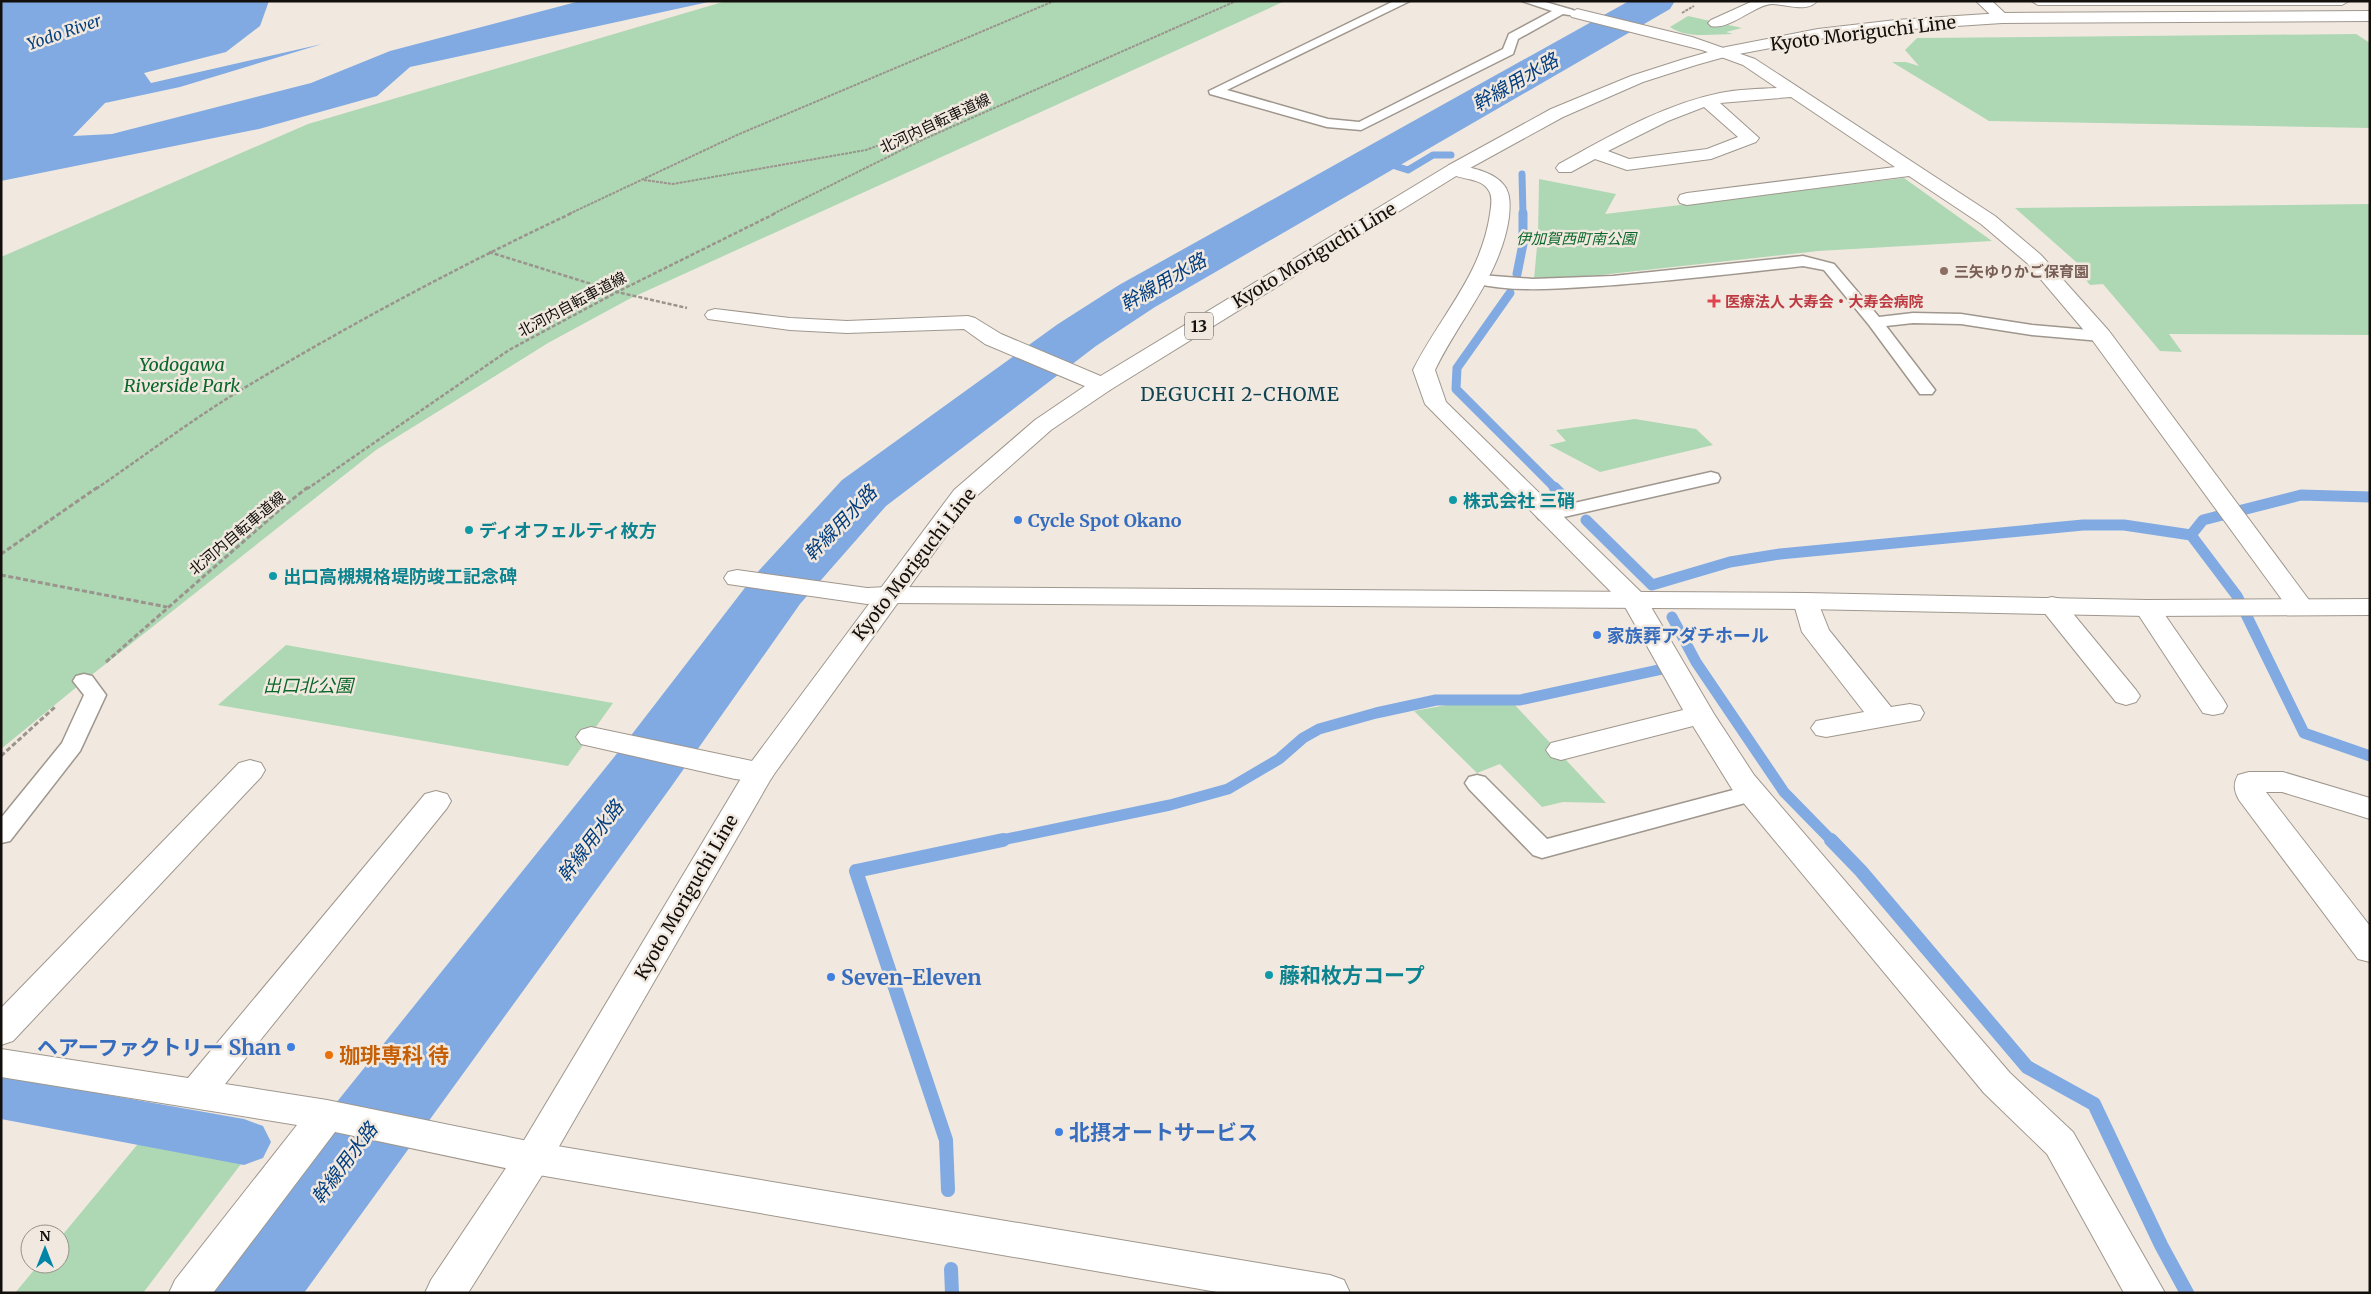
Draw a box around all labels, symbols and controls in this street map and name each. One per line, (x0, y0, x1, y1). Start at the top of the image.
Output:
water label: Yodo River (24, 10, 104, 54)
street label: Kyoto Moriguchi Line (1769, 10, 1957, 56)
water label: 幹線用水路 (1468, 47, 1564, 116)
street label: 北河内自転車道線 (877, 89, 993, 157)
street label: Kyoto Moriguchi Line (1228, 197, 1400, 313)
park label: 伊加賀西町南公園 (1516, 229, 1638, 248)
water label: 幹線用水路 (1116, 247, 1212, 316)
place label: 三矢ゆりかご保育園 (1954, 262, 2089, 281)
marker: 三矢ゆりかご保育園 (1938, 265, 1950, 277)
street label: 北河内自転車道線 (515, 267, 629, 341)
place label: 医療法人 大寿会・大寿会病院 (1725, 292, 1924, 311)
marker: 医療法人 大寿会・大寿会病院 (1707, 294, 1721, 308)
road number: 13 (1185, 312, 1213, 340)
park label: Yodogawa Riverside Park (124, 353, 240, 397)
district label: DEGUCHI 2-CHOME (1140, 382, 1340, 406)
water label: 幹線用水路 (798, 479, 883, 566)
street label: Kyoto Moriguchi Line (847, 483, 981, 645)
street label: 北河内自転車道線 (185, 487, 289, 579)
place label: 株式会社 三硝 (1463, 489, 1575, 512)
marker: 株式会社 三硝 (1447, 494, 1459, 506)
place label: Cycle Spot Okano (1028, 509, 1182, 532)
marker: Cycle Spot Okano (1012, 514, 1024, 526)
place label: ディオフェルティ枚方 (479, 519, 657, 542)
marker: ディオフェルティ枚方 (463, 524, 475, 536)
place label: 出口高槻規格堤防竣工記念碑 (283, 565, 517, 588)
marker: 出口高槻規格堤防竣工記念碑 (267, 570, 279, 582)
place label: 家族葬アダチホール (1607, 624, 1769, 647)
marker: 家族葬アダチホール (1591, 629, 1603, 641)
park label: 出口北公園 (263, 674, 356, 697)
water label: 幹線用水路 (552, 794, 629, 886)
street label: Kyoto Moriguchi Line (629, 810, 743, 984)
place label: 藤和枚方コープ (1279, 962, 1425, 989)
place label: Seven-Eleven (841, 964, 982, 991)
marker: 藤和枚方コープ (1263, 969, 1275, 981)
marker: Seven-Eleven (825, 971, 837, 983)
place label: ヘアーファクトリー Shan (37, 1034, 281, 1061)
marker: ヘアーファクトリー Shan (285, 1041, 297, 1053)
place label: 珈琲専科 待 (339, 1042, 449, 1069)
marker: 珈琲専科 待 (323, 1049, 335, 1061)
water label: 幹線用水路 (306, 1116, 383, 1208)
place label: 北摂オートサービス (1069, 1119, 1258, 1146)
marker: 北摂オートサービス (1053, 1126, 1065, 1138)
north arrow (20, 1224, 70, 1274)
text: N (39, 1227, 51, 1245)

